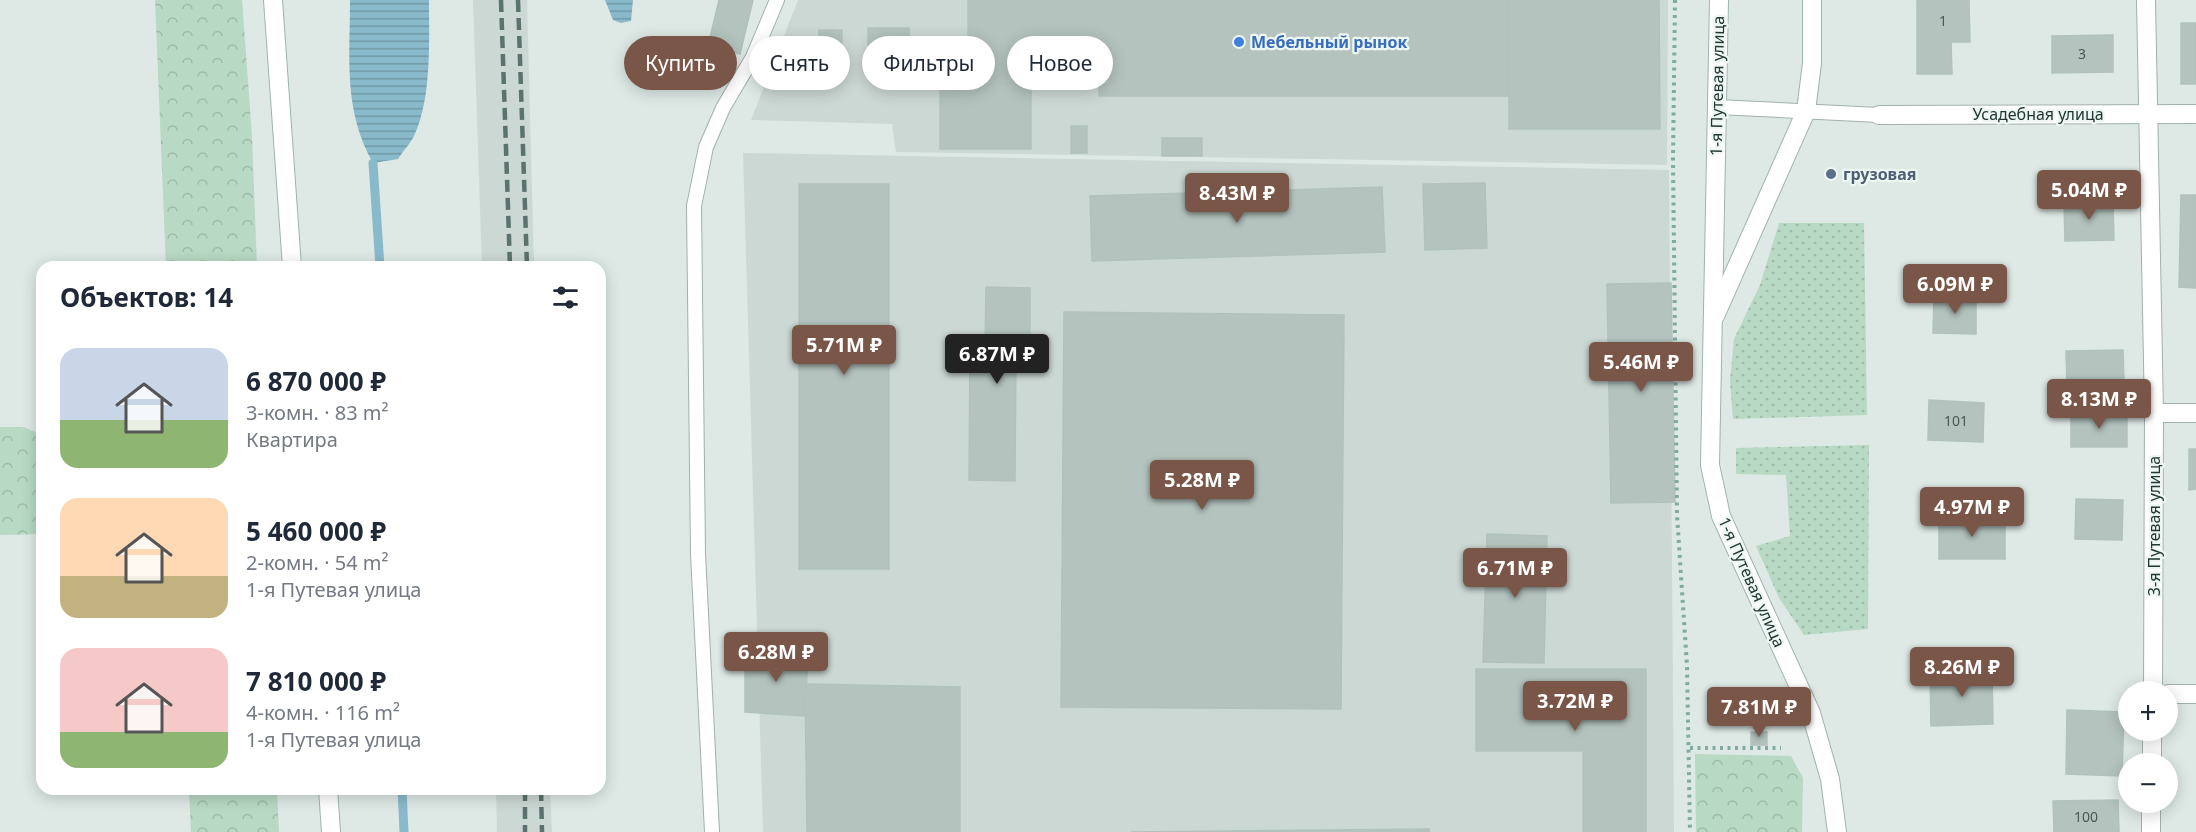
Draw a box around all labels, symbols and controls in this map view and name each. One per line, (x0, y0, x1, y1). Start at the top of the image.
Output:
house number: 1 (1939, 11, 1947, 30)
street label: 1-я Путевая улица (1705, 16, 1729, 156)
place label: Мебельный рынок (1251, 31, 1408, 53)
marker: Мебельный рынок (1232, 35, 1246, 49)
chip: Купить (624, 36, 737, 90)
chip: Снять (749, 36, 850, 90)
chip: Фильтры (862, 36, 995, 90)
chip: Новое (1007, 36, 1113, 90)
house number: 3 (2078, 44, 2086, 63)
street label: Усадебная улица (1972, 103, 2104, 125)
place label: грузовая (1843, 163, 1916, 185)
marker: грузовая (1824, 167, 1838, 181)
pin: 5.04M ₽ (2034, 170, 2144, 221)
pin: 8.43M ₽ (1182, 173, 1292, 224)
text: 5.04M ₽ (2051, 176, 2127, 203)
text: 8.43M ₽ (1199, 179, 1275, 206)
pin: 6.09M ₽ (1900, 264, 2010, 315)
text: 6.09M ₽ (1917, 270, 1993, 297)
text: Объектов: 14 (60, 279, 233, 315)
icon: filters (549, 281, 582, 314)
pin: 5.71M ₽ (789, 325, 899, 376)
text: 5.71M ₽ (806, 331, 882, 358)
pin: 6.87M ₽ (942, 334, 1052, 385)
text: 6.87M ₽ (959, 340, 1035, 367)
pin: 5.46M ₽ (1586, 342, 1696, 393)
text: 5.46M ₽ (1603, 348, 1679, 375)
text: 6 870 000 ₽ (246, 363, 386, 399)
icon: home (108, 372, 180, 444)
pin: 8.13M ₽ (2044, 379, 2154, 430)
text: 8.13M ₽ (2061, 385, 2137, 412)
text: 3-комн. · 83 m² (246, 399, 389, 426)
house number: 101 (1944, 411, 1968, 430)
text: Квартира (246, 426, 338, 453)
street label: 3-я Путевая улица (2143, 456, 2165, 596)
pin: 5.28M ₽ (1147, 460, 1257, 511)
text: 5.28M ₽ (1164, 466, 1240, 493)
pin: 4.97M ₽ (1917, 487, 2027, 538)
text: 4.97M ₽ (1934, 493, 2010, 520)
text: 5 460 000 ₽ (246, 513, 386, 549)
street label: 1-я Путевая улица (1713, 513, 1791, 651)
icon: home (108, 522, 180, 594)
pin: 6.71M ₽ (1460, 548, 1570, 599)
text: 2-комн. · 54 m² (246, 549, 389, 576)
text: 6.71M ₽ (1477, 554, 1553, 581)
text: 1-я Путевая улица (246, 576, 421, 603)
pin: 6.28M ₽ (721, 632, 831, 683)
text: 6.28M ₽ (738, 638, 814, 665)
pin: 8.26M ₽ (1907, 647, 2017, 698)
text: 8.26M ₽ (1924, 653, 2000, 680)
text: 7 810 000 ₽ (246, 663, 386, 699)
icon: home (108, 672, 180, 744)
pin: 3.72M ₽ (1520, 681, 1630, 732)
map controls (2118, 681, 2178, 813)
button: + (2118, 681, 2178, 741)
text: 3.72M ₽ (1537, 687, 1613, 714)
pin: 7.81M ₽ (1704, 687, 1814, 738)
text: 7.81M ₽ (1721, 693, 1797, 720)
text: 4-комн. · 116 m² (246, 699, 400, 726)
text: 1-я Путевая улица (246, 726, 421, 753)
button: − (2118, 753, 2178, 813)
house number: 100 (2074, 807, 2098, 826)

